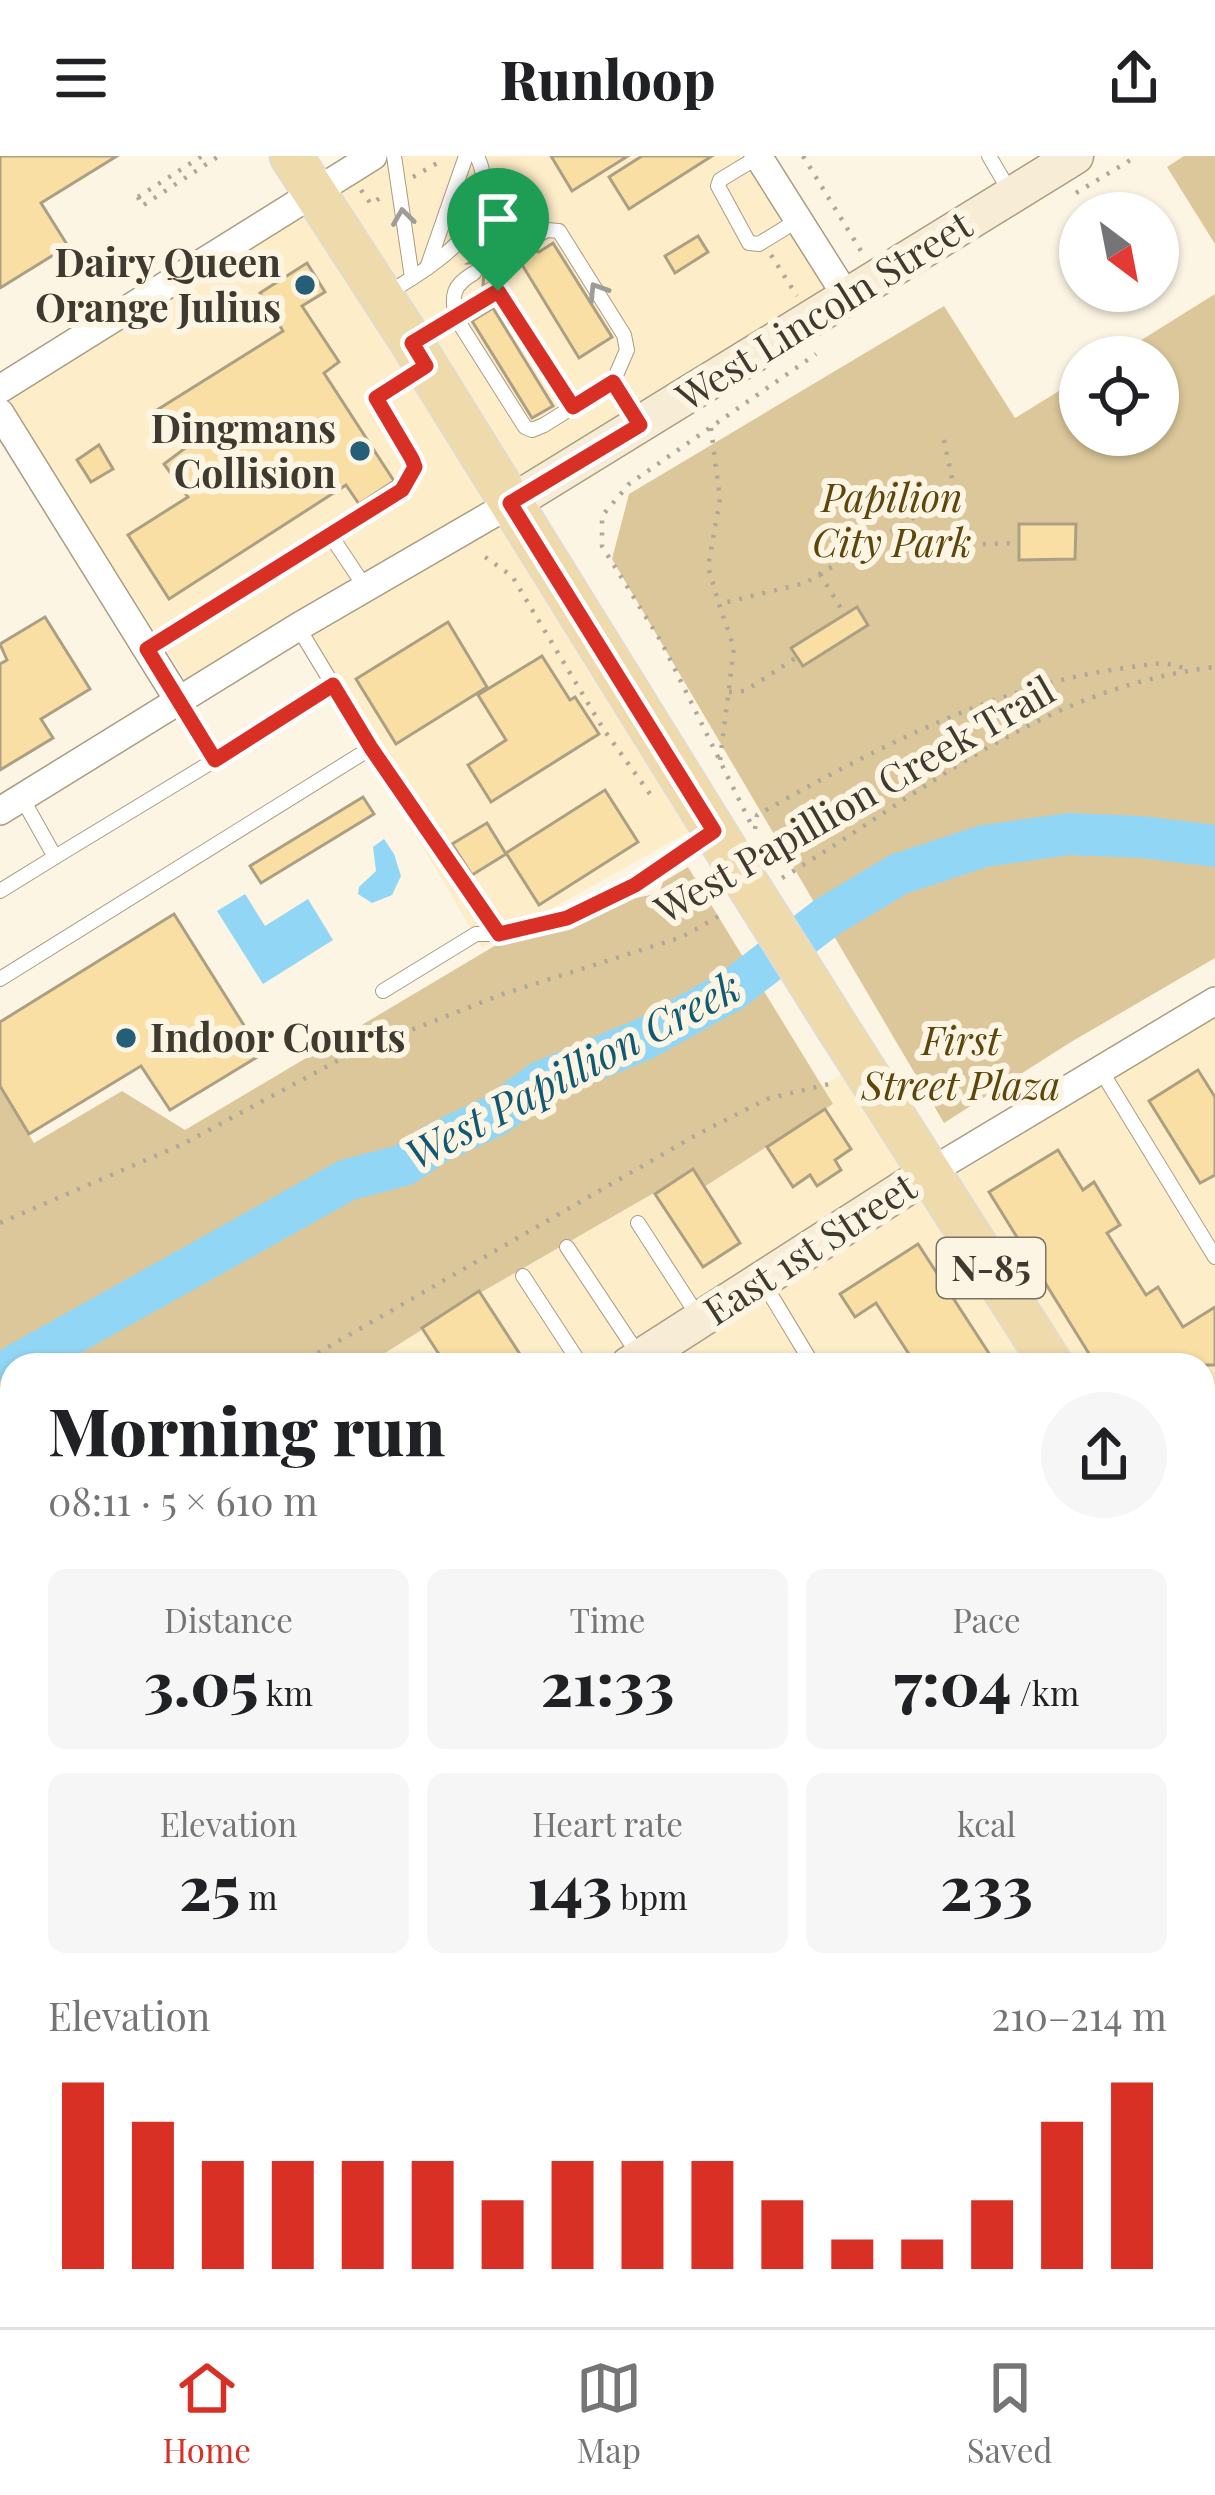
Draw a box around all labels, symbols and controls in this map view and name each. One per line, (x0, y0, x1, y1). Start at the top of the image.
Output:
text: Runloop (500, 42, 715, 114)
icon: menu (48, 45, 114, 111)
icon: share (1101, 45, 1167, 111)
pin (447, 168, 549, 291)
icon: arrive (465, 186, 531, 252)
north arrow (1059, 192, 1179, 312)
map controls (1059, 192, 1179, 456)
street label: West Lincoln Street (665, 197, 981, 422)
one-way arrow (391, 207, 417, 227)
place label: Dairy Queen Orange Julius (35, 235, 281, 332)
marker: Dairy Queen Orange Julius (292, 272, 318, 298)
one-way arrow (589, 282, 611, 304)
button: locate (1059, 336, 1179, 456)
place label: Dingmans Collision (151, 401, 336, 498)
marker: Dingmans Collision (347, 438, 373, 464)
park label: Papilion City Park (812, 470, 972, 567)
street label: West Papillion Creek Trail (644, 663, 1063, 935)
water label: West Papillion Creek (395, 957, 749, 1181)
place label: Indoor Courts (150, 1010, 406, 1062)
park label: First Street Plaza (861, 1013, 1060, 1110)
marker: Indoor Courts (113, 1025, 139, 1051)
street label: East 1st Street (693, 1159, 926, 1335)
road number: N-85 (937, 1238, 1045, 1298)
text: Morning run (48, 1385, 445, 1473)
button: share (1041, 1392, 1167, 1518)
text: 08:11 · 5 × 610 m (48, 1474, 318, 1526)
text: Distance (164, 1597, 293, 1641)
text: Time (569, 1597, 646, 1641)
text: Pace (952, 1597, 1021, 1641)
text: 3.05 (144, 1641, 258, 1721)
text: 21:33 (541, 1641, 674, 1721)
text: 7:04 (894, 1641, 1011, 1721)
text: km (258, 1670, 313, 1714)
text: /km (1011, 1670, 1079, 1714)
text: Elevation (160, 1801, 297, 1845)
text: Heart rate (532, 1801, 683, 1845)
text: kcal (957, 1801, 1016, 1845)
text: 25 (179, 1845, 240, 1925)
text: 143 (528, 1845, 612, 1925)
text: 233 (940, 1845, 1033, 1925)
text: m (240, 1874, 278, 1918)
text: bpm (612, 1874, 687, 1918)
text: Elevation (48, 1989, 210, 2041)
text: 210–214 m (991, 1989, 1167, 2041)
tab: Home (162, 2355, 251, 2471)
tab: Map (576, 2355, 642, 2471)
tab: Saved (967, 2355, 1053, 2471)

